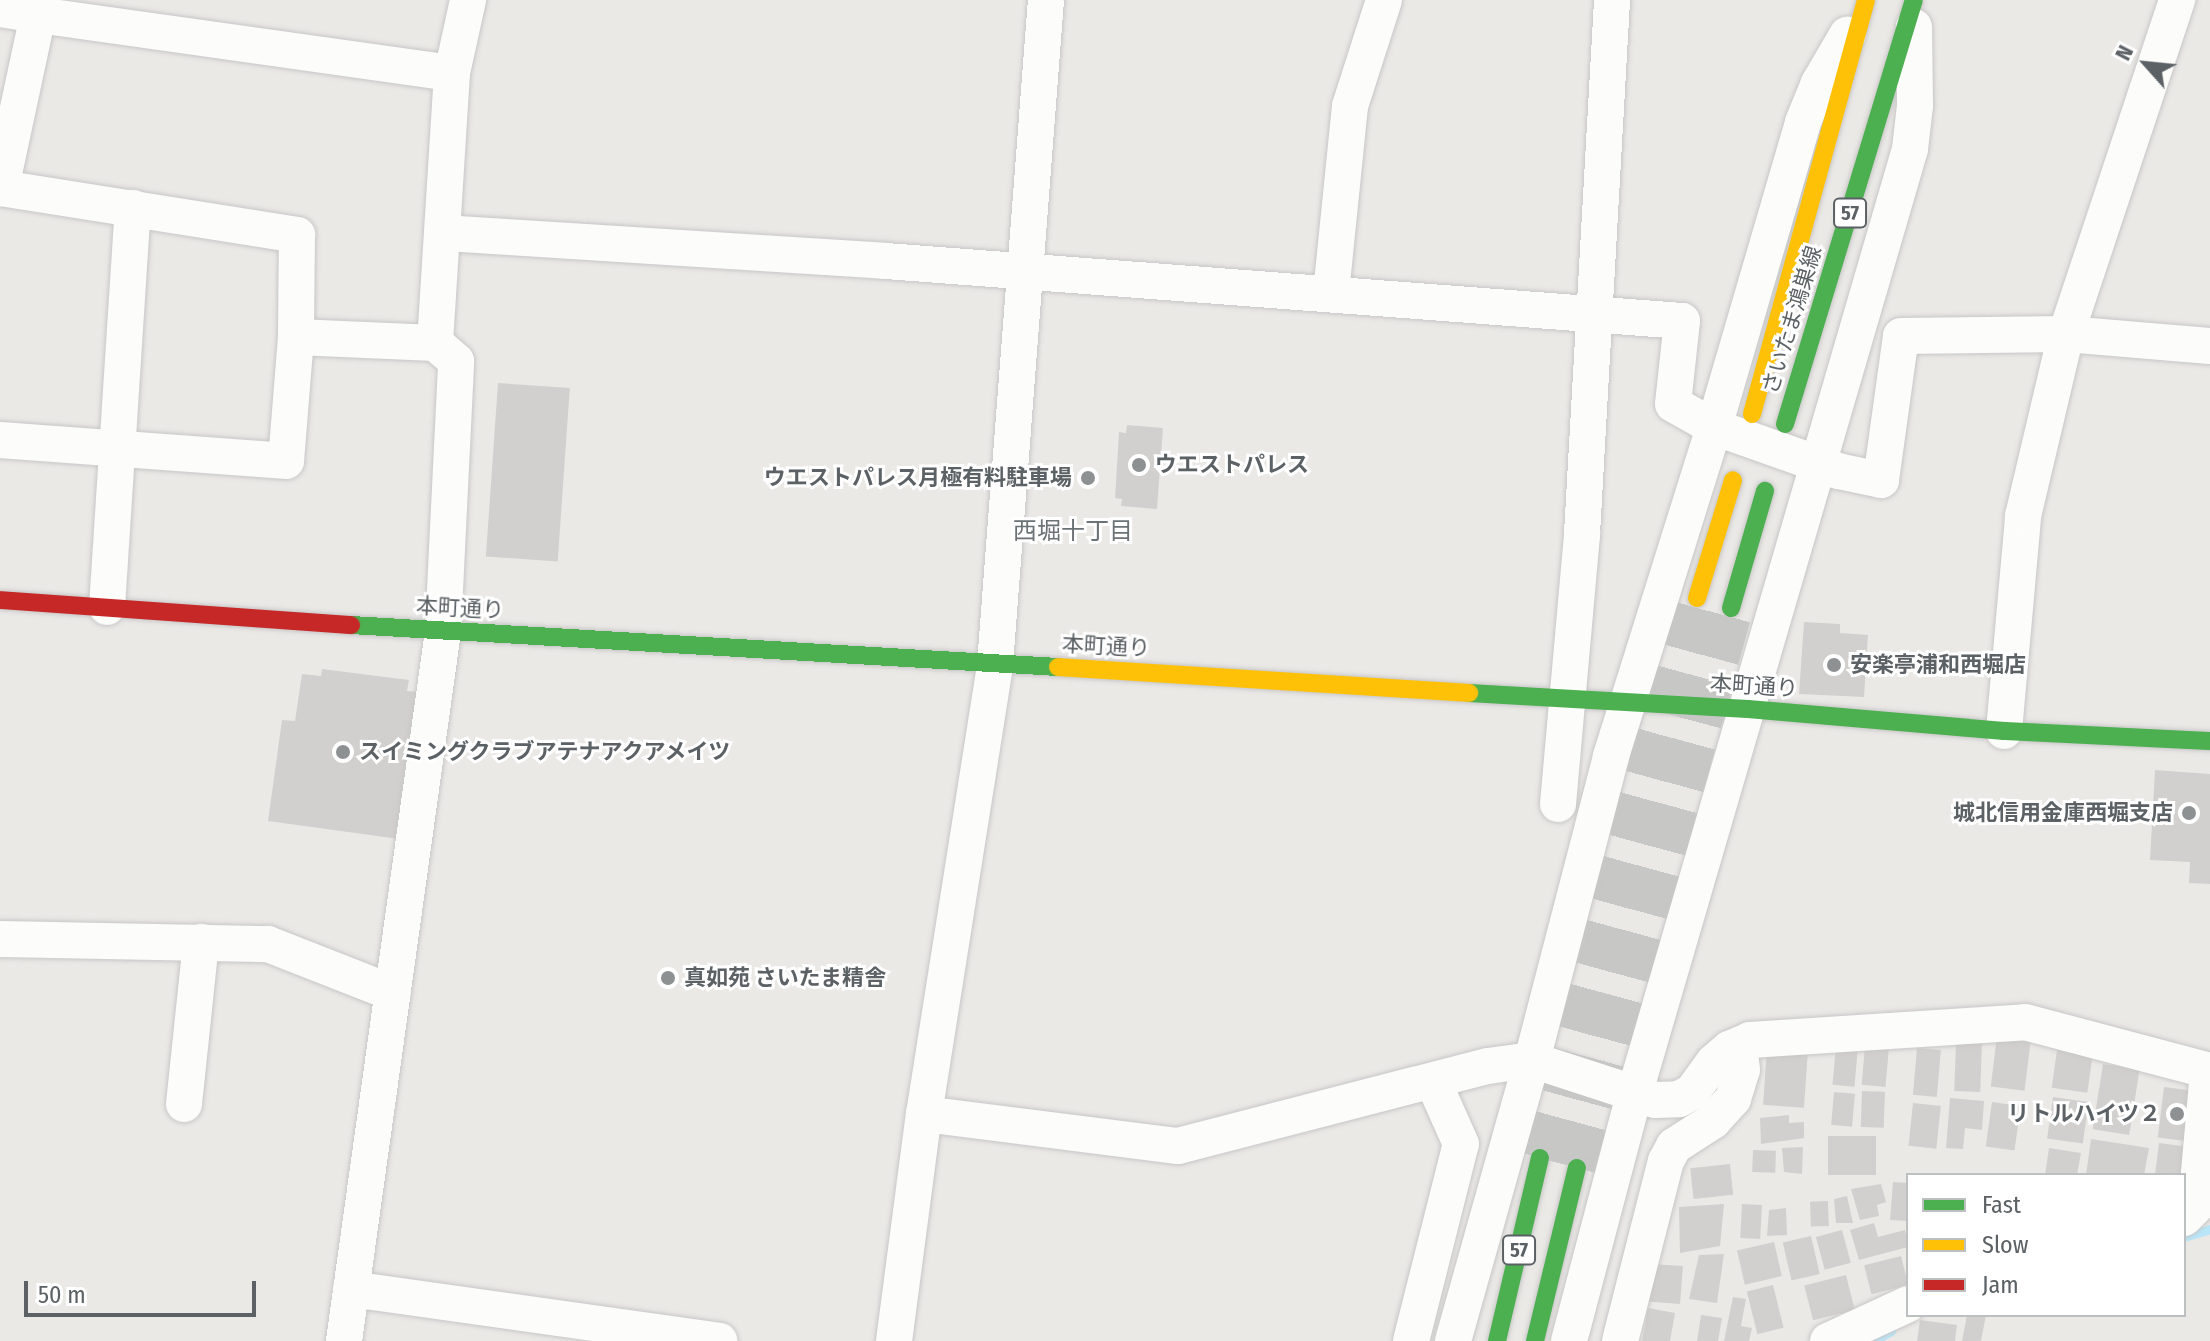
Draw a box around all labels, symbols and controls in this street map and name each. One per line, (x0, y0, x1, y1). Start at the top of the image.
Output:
north arrow (2106, 24, 2186, 104)
text: N (2109, 41, 2139, 65)
road number: 57 (1832, 197, 1868, 229)
street label: さいたま鴻巣線 (1757, 243, 1827, 397)
place label: ウエストパレス (1155, 452, 1309, 478)
marker: ウエストパレス (1130, 456, 1148, 474)
place label: ウエストパレス月極有料駐車場 (764, 465, 1072, 491)
marker: ウエストパレス月極有料駐車場 (1079, 469, 1097, 487)
district label: 西堀十丁目 (1013, 518, 1133, 546)
street label: 本町通り (415, 593, 505, 623)
street label: 本町通り (1061, 631, 1151, 661)
place label: 安楽亭浦和西堀店 (1850, 652, 2026, 678)
marker: 安楽亭浦和西堀店 (1825, 656, 1843, 674)
street label: 本町通り (1709, 670, 1799, 702)
place label: スイミングクラブアテナアクアメイツ (359, 739, 733, 765)
marker: スイミングクラブアテナアクアメイツ (334, 743, 352, 761)
place label: 城北信用金庫西堀支店 (1953, 800, 2173, 826)
marker: 城北信用金庫西堀支店 (2180, 804, 2198, 822)
place label: 真如苑 さいたま精舎 (684, 965, 887, 991)
marker: 真如苑 さいたま精舎 (659, 969, 677, 987)
place label: リトルハイツ２ (2007, 1101, 2161, 1127)
marker: リトルハイツ２ (2168, 1105, 2186, 1123)
legend (1906, 1173, 2186, 1317)
text: Fast (1982, 1191, 2021, 1219)
text: Slow (1982, 1231, 2028, 1259)
road number: 57 (1501, 1234, 1537, 1266)
scale bar (28, 1265, 260, 1315)
text: Jam (1982, 1271, 2019, 1299)
text: 50 m (38, 1281, 86, 1309)

